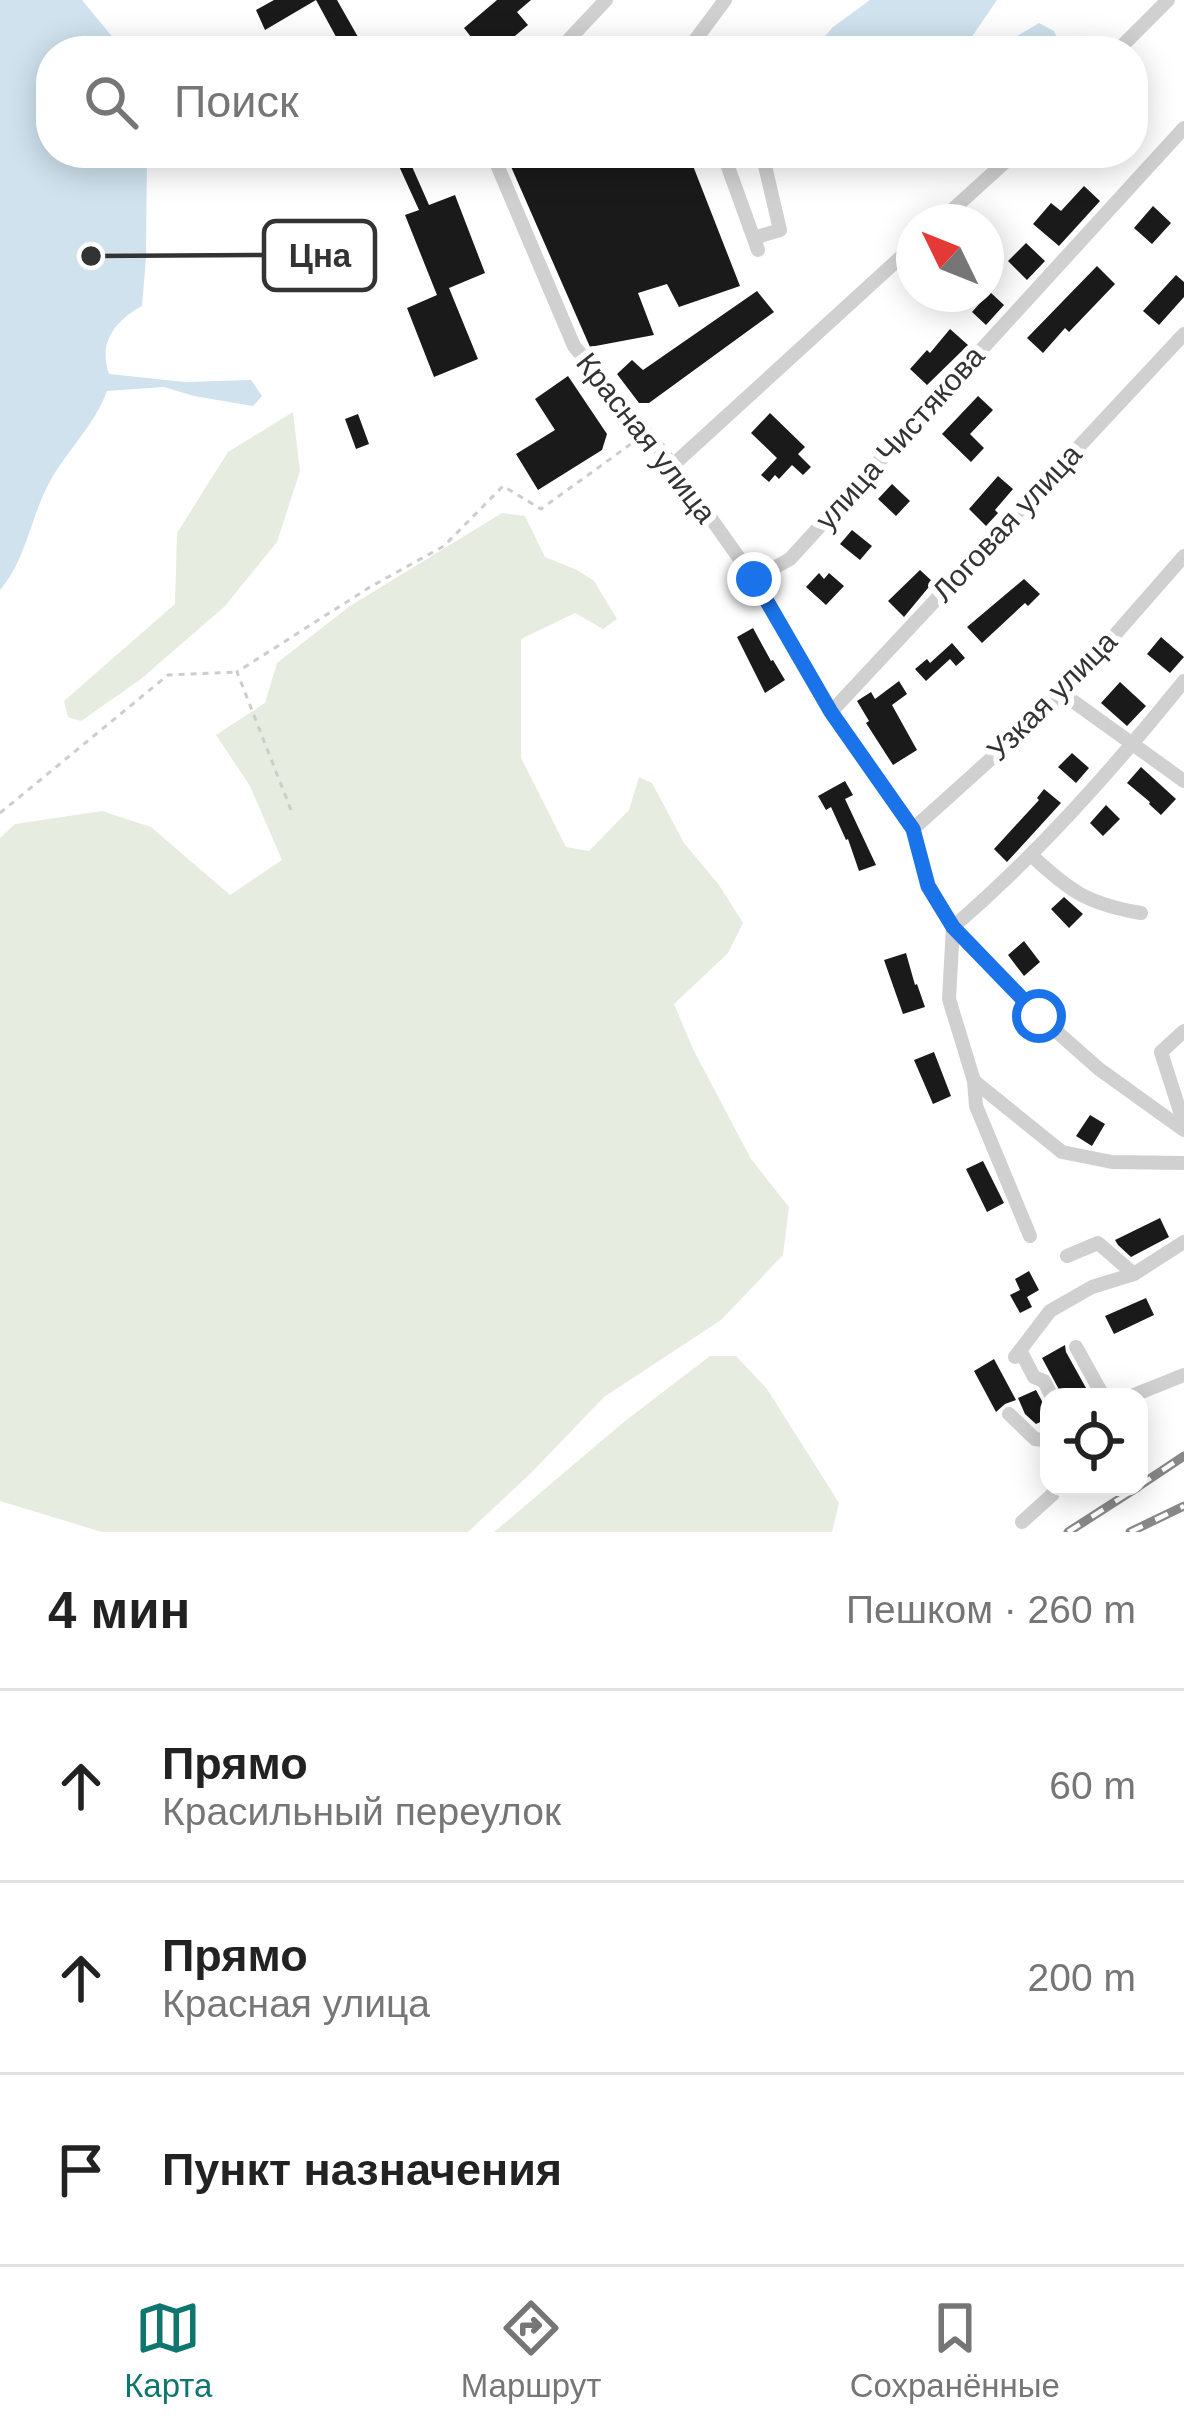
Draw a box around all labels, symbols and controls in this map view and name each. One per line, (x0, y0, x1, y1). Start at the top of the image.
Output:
search box (36, 36, 1148, 168)
icon: search (78, 69, 144, 135)
text: Поиск (174, 76, 299, 127)
north arrow (896, 204, 1004, 312)
callout: Цна (264, 221, 375, 290)
text: Цна (289, 237, 352, 274)
street label: улица Чистякова (809, 339, 991, 536)
street label: Красная улица (570, 346, 723, 529)
street label: Логовая улица (925, 437, 1088, 608)
route end (727, 552, 781, 606)
street label: Узкая улица (980, 624, 1123, 767)
route start (1012, 989, 1066, 1043)
map controls (1040, 1388, 1148, 1496)
button: locate (1040, 1388, 1148, 1496)
text: 4 мин (48, 1582, 190, 1639)
text: Пешком · 260 m (846, 1588, 1136, 1631)
text: Прямо (162, 1738, 308, 1789)
icon: ahead (48, 1753, 114, 1819)
text: 60 m (1049, 1764, 1136, 1807)
text: Красильный переулок (162, 1790, 561, 1833)
text: Прямо (162, 1930, 308, 1981)
icon: ahead (48, 1945, 114, 2011)
text: 200 m (1028, 1956, 1136, 1999)
text: Красная улица (162, 1982, 430, 2025)
icon: arrive (48, 2137, 114, 2203)
text: Пункт назначения (162, 2144, 562, 2195)
tab: Карта (124, 2295, 212, 2405)
tab: Маршрут (461, 2295, 601, 2405)
tab: Сохранённые (850, 2295, 1060, 2405)

